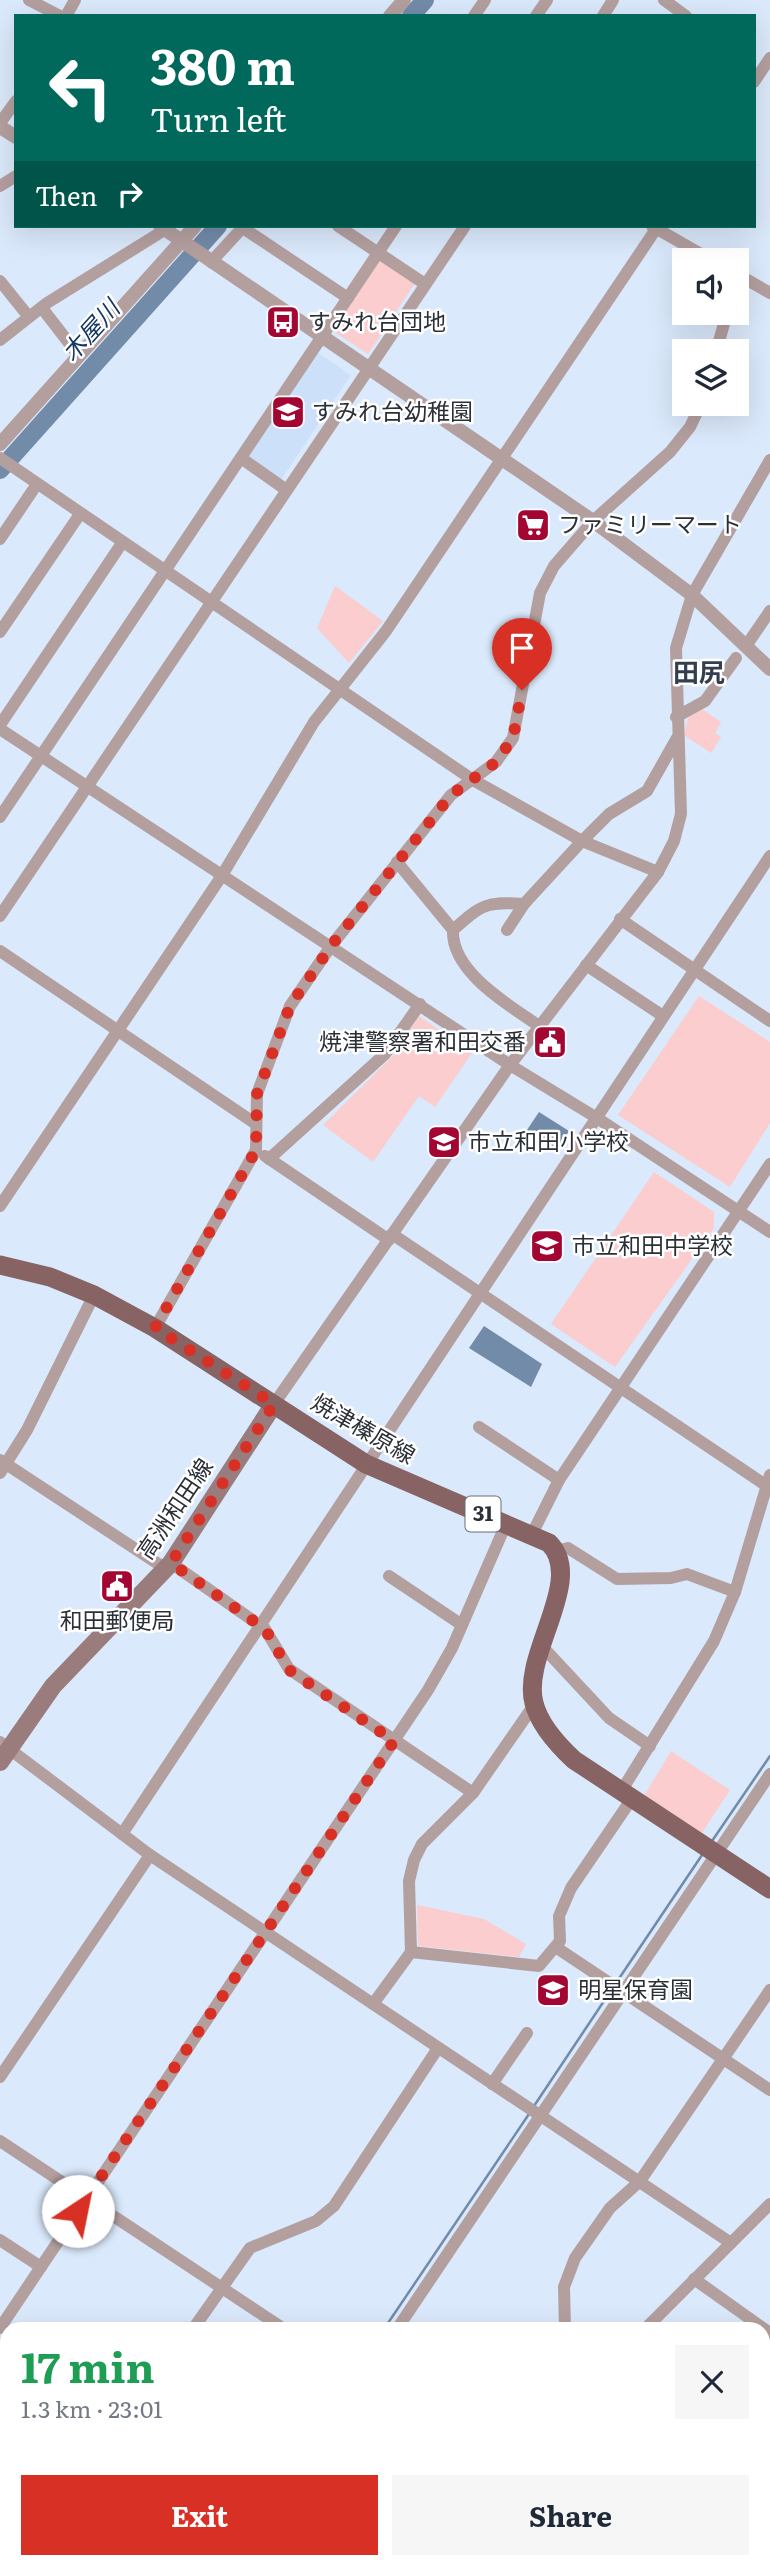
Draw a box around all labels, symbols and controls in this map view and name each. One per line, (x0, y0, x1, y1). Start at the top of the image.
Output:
text: 380 m (150, 27, 295, 100)
icon: left (35, 42, 126, 133)
text: Turn left (150, 94, 287, 142)
text: Then (35, 175, 97, 214)
icon: right (111, 175, 149, 213)
map controls (672, 248, 749, 416)
button: sound (672, 248, 749, 325)
water label: 木屋川 (52, 289, 128, 368)
bus stop icon: すみれ台団地 (264, 303, 302, 341)
place label: すみれ台団地 (308, 303, 446, 337)
button: layers (672, 339, 749, 416)
school or university icon: すみれ台幼稚園 (269, 393, 307, 431)
place label: すみれ台幼稚園 (312, 393, 473, 427)
supermarket icon: ファミリーマート (514, 506, 552, 544)
place label: ファミリーマート (558, 506, 742, 540)
pin (492, 618, 552, 690)
icon: arrive (503, 629, 541, 667)
district label: 田尻 (673, 651, 725, 690)
place label: 焼津警察署和田交番 (319, 1023, 526, 1057)
public building icon: 焼津警察署和田交番 (531, 1023, 569, 1061)
school or university icon: 市立和田小学校 (425, 1123, 463, 1161)
place label: 市立和田小学校 (468, 1123, 629, 1157)
school or university icon: 市立和田中学校 (528, 1227, 566, 1265)
place label: 市立和田中学校 (572, 1227, 733, 1261)
street label: 焼津榛原線 (306, 1384, 422, 1471)
street label: 高洲和田線 (127, 1451, 220, 1565)
road number: 31 (466, 1496, 500, 1532)
public building icon: 和田郵便局 (98, 1567, 136, 1605)
place label: 和田郵便局 (60, 1602, 175, 1636)
school or university icon: 明星保育園 (534, 1971, 572, 2009)
place label: 明星保育園 (578, 1971, 693, 2005)
position arrow (41, 2174, 115, 2248)
text: 17 min (21, 2334, 155, 2396)
button: close (675, 2345, 749, 2419)
text: 1.3 km · 23:01 (21, 2391, 163, 2425)
button: Exit (21, 2475, 378, 2555)
button: Share (392, 2475, 749, 2555)

